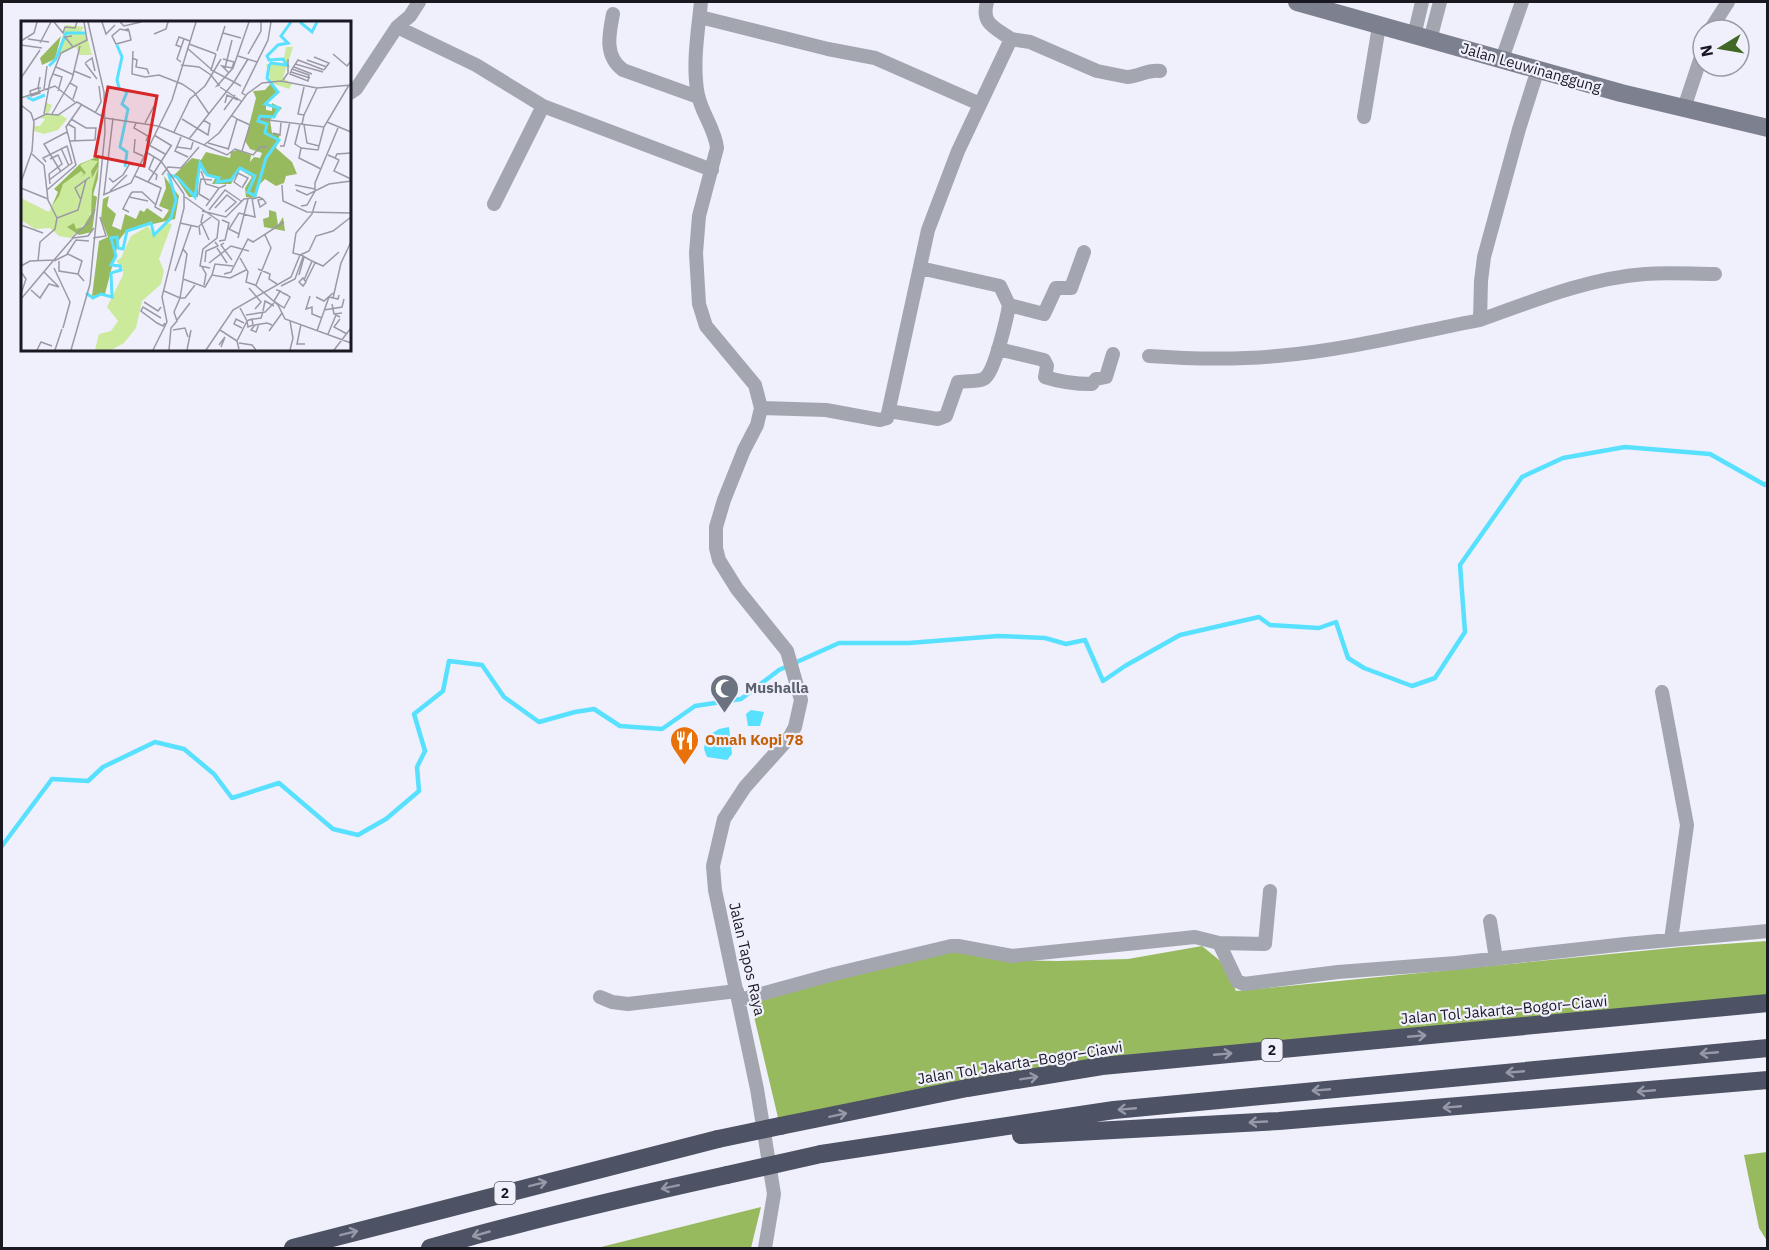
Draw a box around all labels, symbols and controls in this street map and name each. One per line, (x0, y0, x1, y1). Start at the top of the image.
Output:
north arrow (1691, 18, 1751, 78)
inset map (21, 21, 351, 351)
street label: Jalan Leuwinanggung (1459, 38, 1604, 97)
text: N (1695, 43, 1717, 58)
mosque icon: Mushalla (708, 672, 740, 714)
place label: Mushalla (745, 678, 809, 697)
restaurant icon: Omah Kopi 78 (668, 724, 700, 766)
place label: Omah Kopi 78 (705, 730, 804, 749)
street label: Jalan Tapos Raya (725, 900, 770, 1018)
street label: Jalan Tol Jakarta–Bogor–Ciawi (1400, 991, 1608, 1028)
one-way arrow (1406, 1030, 1426, 1041)
street label: Jalan Tol Jakarta–Bogor–Ciawi (916, 1037, 1124, 1088)
road number: 2 (1262, 1039, 1282, 1061)
one-way arrow (1212, 1048, 1232, 1059)
one-way arrow (1700, 1048, 1720, 1059)
one-way arrow (1506, 1067, 1526, 1078)
one-way arrow (1019, 1072, 1038, 1083)
one-way arrow (1312, 1085, 1331, 1096)
one-way arrow (1637, 1086, 1657, 1097)
one-way arrow (1443, 1102, 1463, 1113)
one-way arrow (1117, 1104, 1137, 1115)
one-way arrow (828, 1108, 847, 1120)
one-way arrow (1248, 1117, 1268, 1128)
one-way arrow (529, 1178, 548, 1190)
road number: 2 (494, 1182, 516, 1204)
one-way arrow (661, 1182, 680, 1193)
one-way arrow (340, 1226, 359, 1238)
one-way arrow (471, 1229, 490, 1240)

